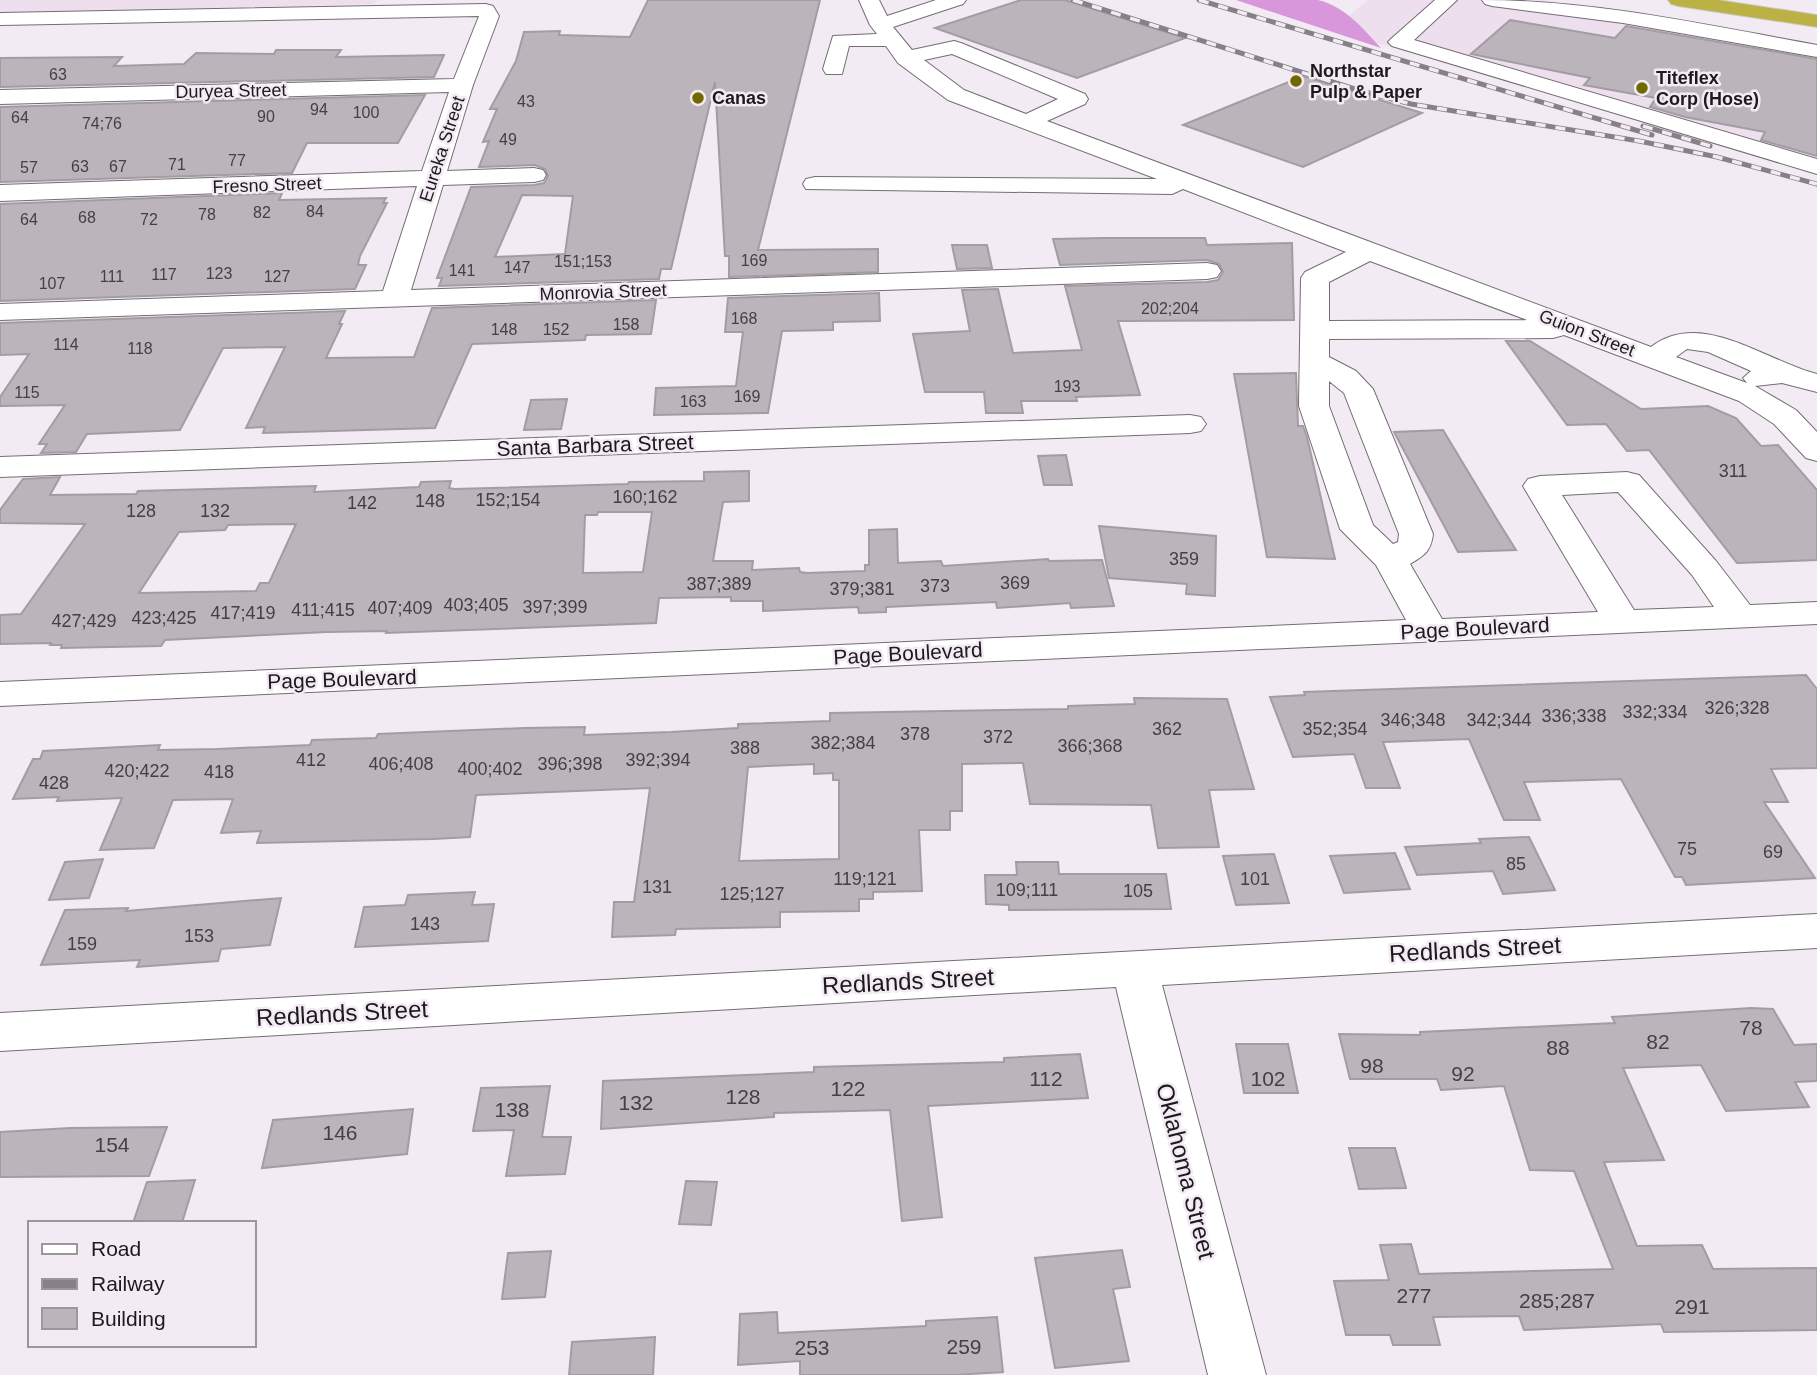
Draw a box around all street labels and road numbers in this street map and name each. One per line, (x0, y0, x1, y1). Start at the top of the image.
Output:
street label: Duryea Street (175, 80, 287, 102)
street label: Eureka Street (415, 94, 469, 204)
street label: Fresno Street (212, 173, 322, 197)
street label: Monrovia Street (539, 280, 667, 304)
street label: Guion Street (1536, 306, 1638, 360)
street label: Santa Barbara Street (496, 430, 694, 460)
street label: Page Boulevard (1400, 613, 1550, 643)
street label: Page Boulevard (833, 638, 983, 668)
street label: Page Boulevard (267, 665, 417, 693)
street label: Redlands Street (1388, 931, 1562, 967)
street label: Redlands Street (821, 963, 995, 999)
street label: Redlands Street (255, 995, 429, 1031)
street label: Oklahoma Street (1151, 1080, 1221, 1262)

